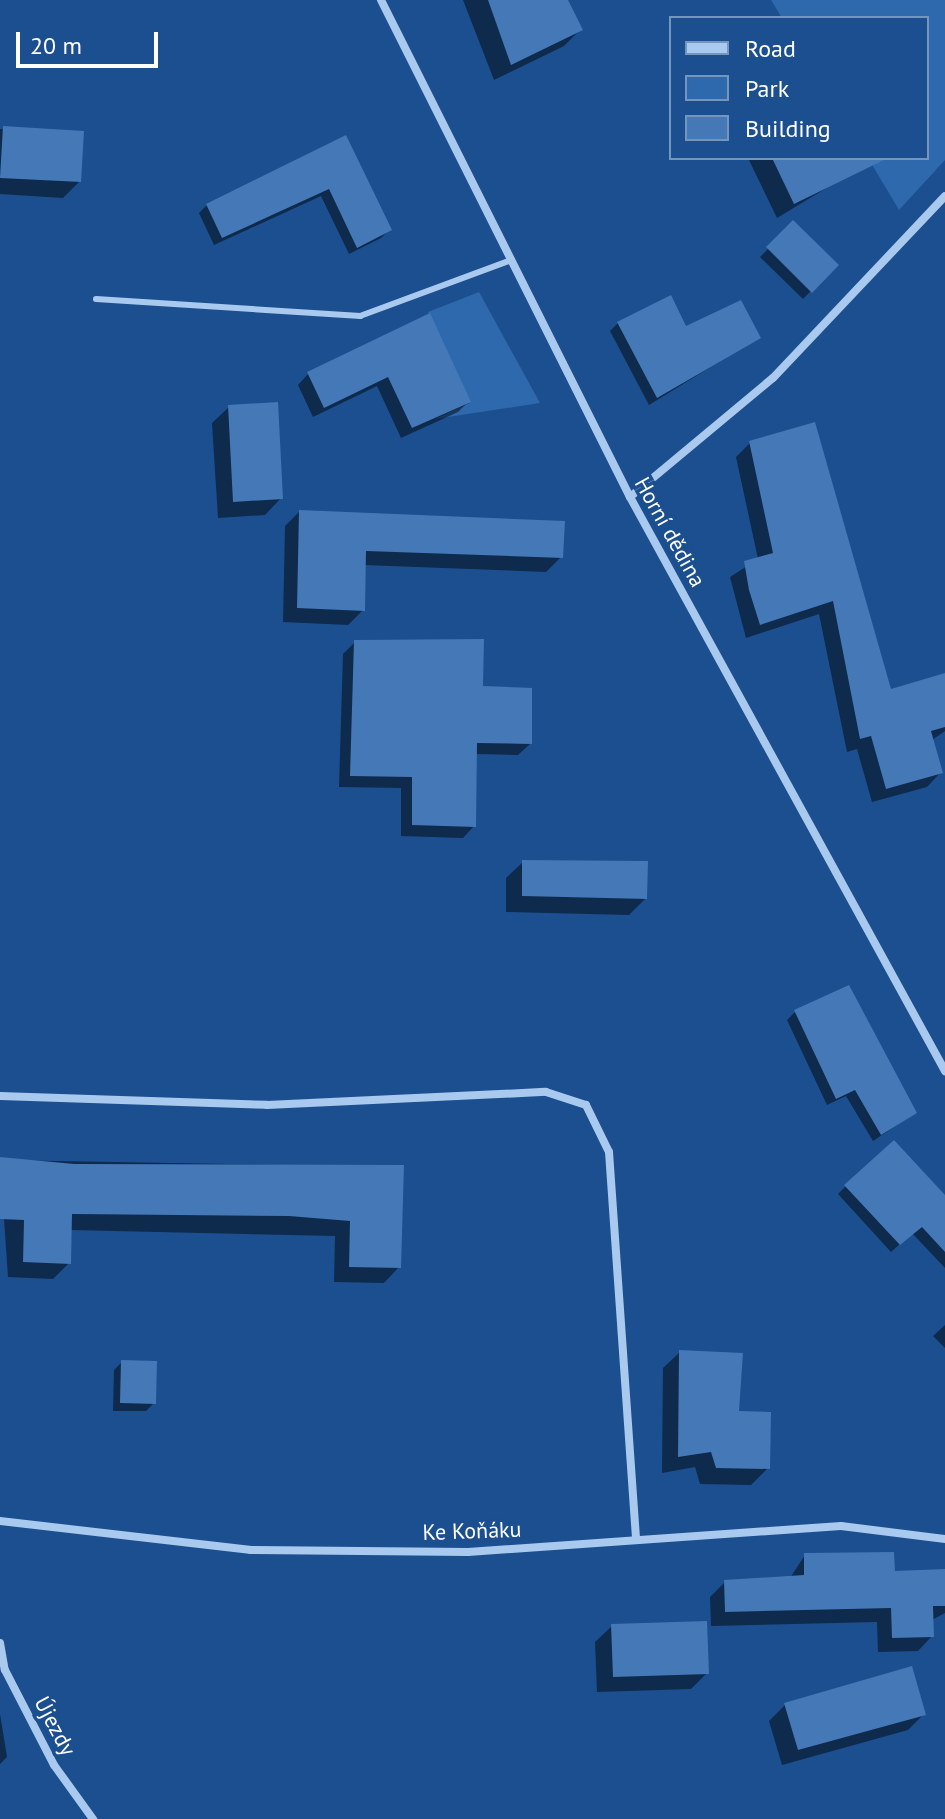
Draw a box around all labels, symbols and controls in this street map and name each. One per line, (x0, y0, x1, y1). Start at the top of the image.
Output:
scale bar (20, 16, 162, 66)
legend (669, 16, 929, 160)
text: 20 m (30, 30, 82, 61)
text: Road (745, 33, 796, 64)
text: Park (745, 73, 789, 104)
text: Building (745, 113, 831, 144)
street label: Horní dědina (629, 472, 711, 592)
street label: Ke Koňáku (422, 1516, 522, 1546)
street label: Újezdy (29, 1692, 81, 1760)

